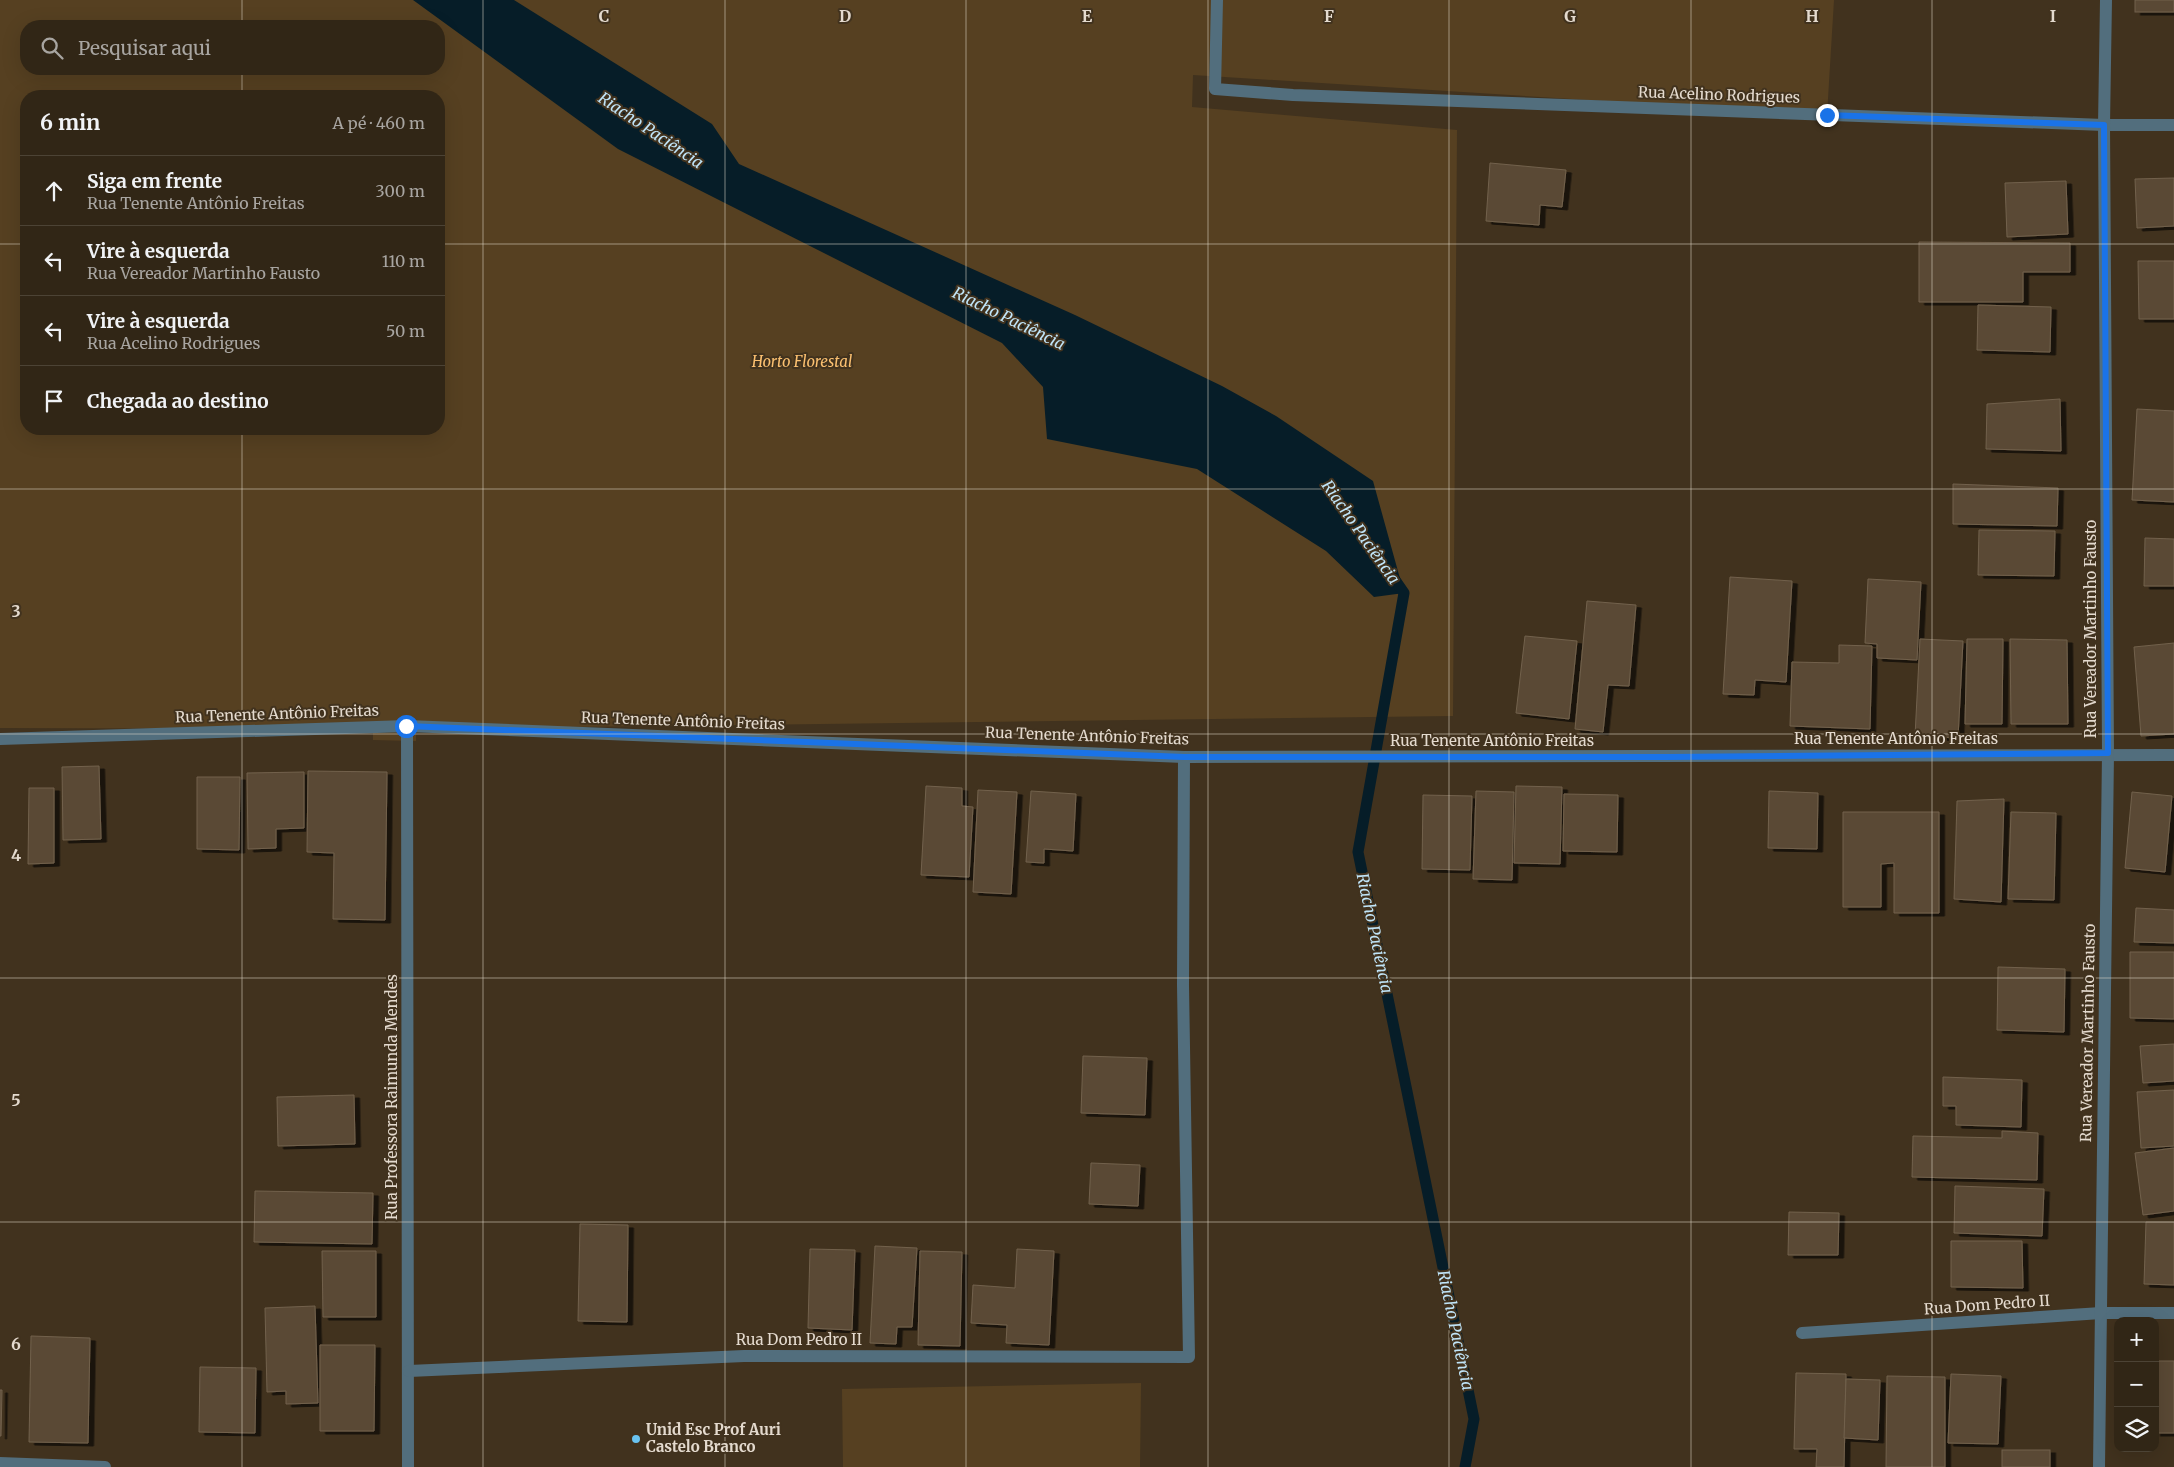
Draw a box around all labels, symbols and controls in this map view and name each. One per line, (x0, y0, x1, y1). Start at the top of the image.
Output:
text: C (599, 6, 609, 26)
text: D (839, 6, 851, 26)
text: E (1082, 6, 1093, 26)
text: F (1324, 6, 1334, 26)
text: G (1564, 6, 1576, 26)
text: H (1805, 6, 1819, 26)
text: I (2050, 6, 2056, 26)
search box (20, 20, 445, 75)
icon: search (38, 34, 66, 62)
text: Pesquisar aqui (78, 36, 211, 60)
street label: Rua Acelino Rodrigues (1638, 82, 1801, 107)
water label: Riacho Paciência (595, 87, 707, 173)
route end (1816, 104, 1839, 127)
text: 6 min (40, 109, 100, 136)
text: A pé · 460 m (333, 113, 425, 133)
text: Siga em frente (87, 169, 222, 193)
icon: ahead (40, 177, 68, 205)
text: 300 m (376, 181, 425, 201)
text: Rua Tenente Antônio Freitas (87, 193, 305, 213)
text: Vire à esquerda (87, 239, 230, 263)
icon: left (40, 247, 68, 275)
text: 110 m (382, 251, 425, 271)
text: Rua Vereador Martinho Fausto (87, 263, 320, 283)
water label: Riacho Paciência (950, 282, 1068, 354)
text: Vire à esquerda (87, 309, 230, 333)
icon: left (40, 317, 68, 345)
text: 50 m (386, 321, 425, 341)
text: Rua Acelino Rodrigues (87, 333, 260, 353)
park label: Horto Florestal (751, 352, 852, 371)
icon: arrive (40, 387, 68, 415)
text: Chegada ao destino (87, 389, 269, 413)
water label: Riacho Paciência (1318, 476, 1404, 588)
street label: Rua Vereador Martinho Fausto (2081, 519, 2100, 738)
text: 3 (11, 601, 21, 621)
street label: Rua Tenente Antônio Freitas (175, 700, 379, 727)
street label: Rua Tenente Antônio Freitas (581, 707, 785, 734)
route start (395, 715, 418, 738)
street label: Rua Tenente Antônio Freitas (985, 722, 1189, 749)
street label: Rua Tenente Antônio Freitas (1794, 729, 1998, 748)
street label: Rua Tenente Antônio Freitas (1390, 731, 1594, 750)
text: 4 (11, 845, 21, 865)
water label: Riacho Paciência (1352, 871, 1398, 995)
street label: Rua Vereador Martinho Fausto (2076, 923, 2099, 1142)
street label: Rua Professora Raimunda Mendes (382, 974, 401, 1220)
text: 5 (11, 1090, 21, 1110)
water label: Riacho Paciência (1433, 1268, 1479, 1392)
street label: Rua Dom Pedro II (1923, 1291, 2051, 1318)
map controls (2114, 1317, 2159, 1452)
button: + (2114, 1317, 2159, 1362)
street label: Rua Dom Pedro II (736, 1330, 862, 1349)
text: 6 (11, 1334, 21, 1354)
button: − (2114, 1362, 2159, 1407)
button: layers (2114, 1407, 2159, 1452)
place label: Unid Esc Prof Auri Castelo Branco (646, 1420, 781, 1456)
marker: Unid Esc Prof Auri Castelo Branco (630, 1433, 642, 1445)

